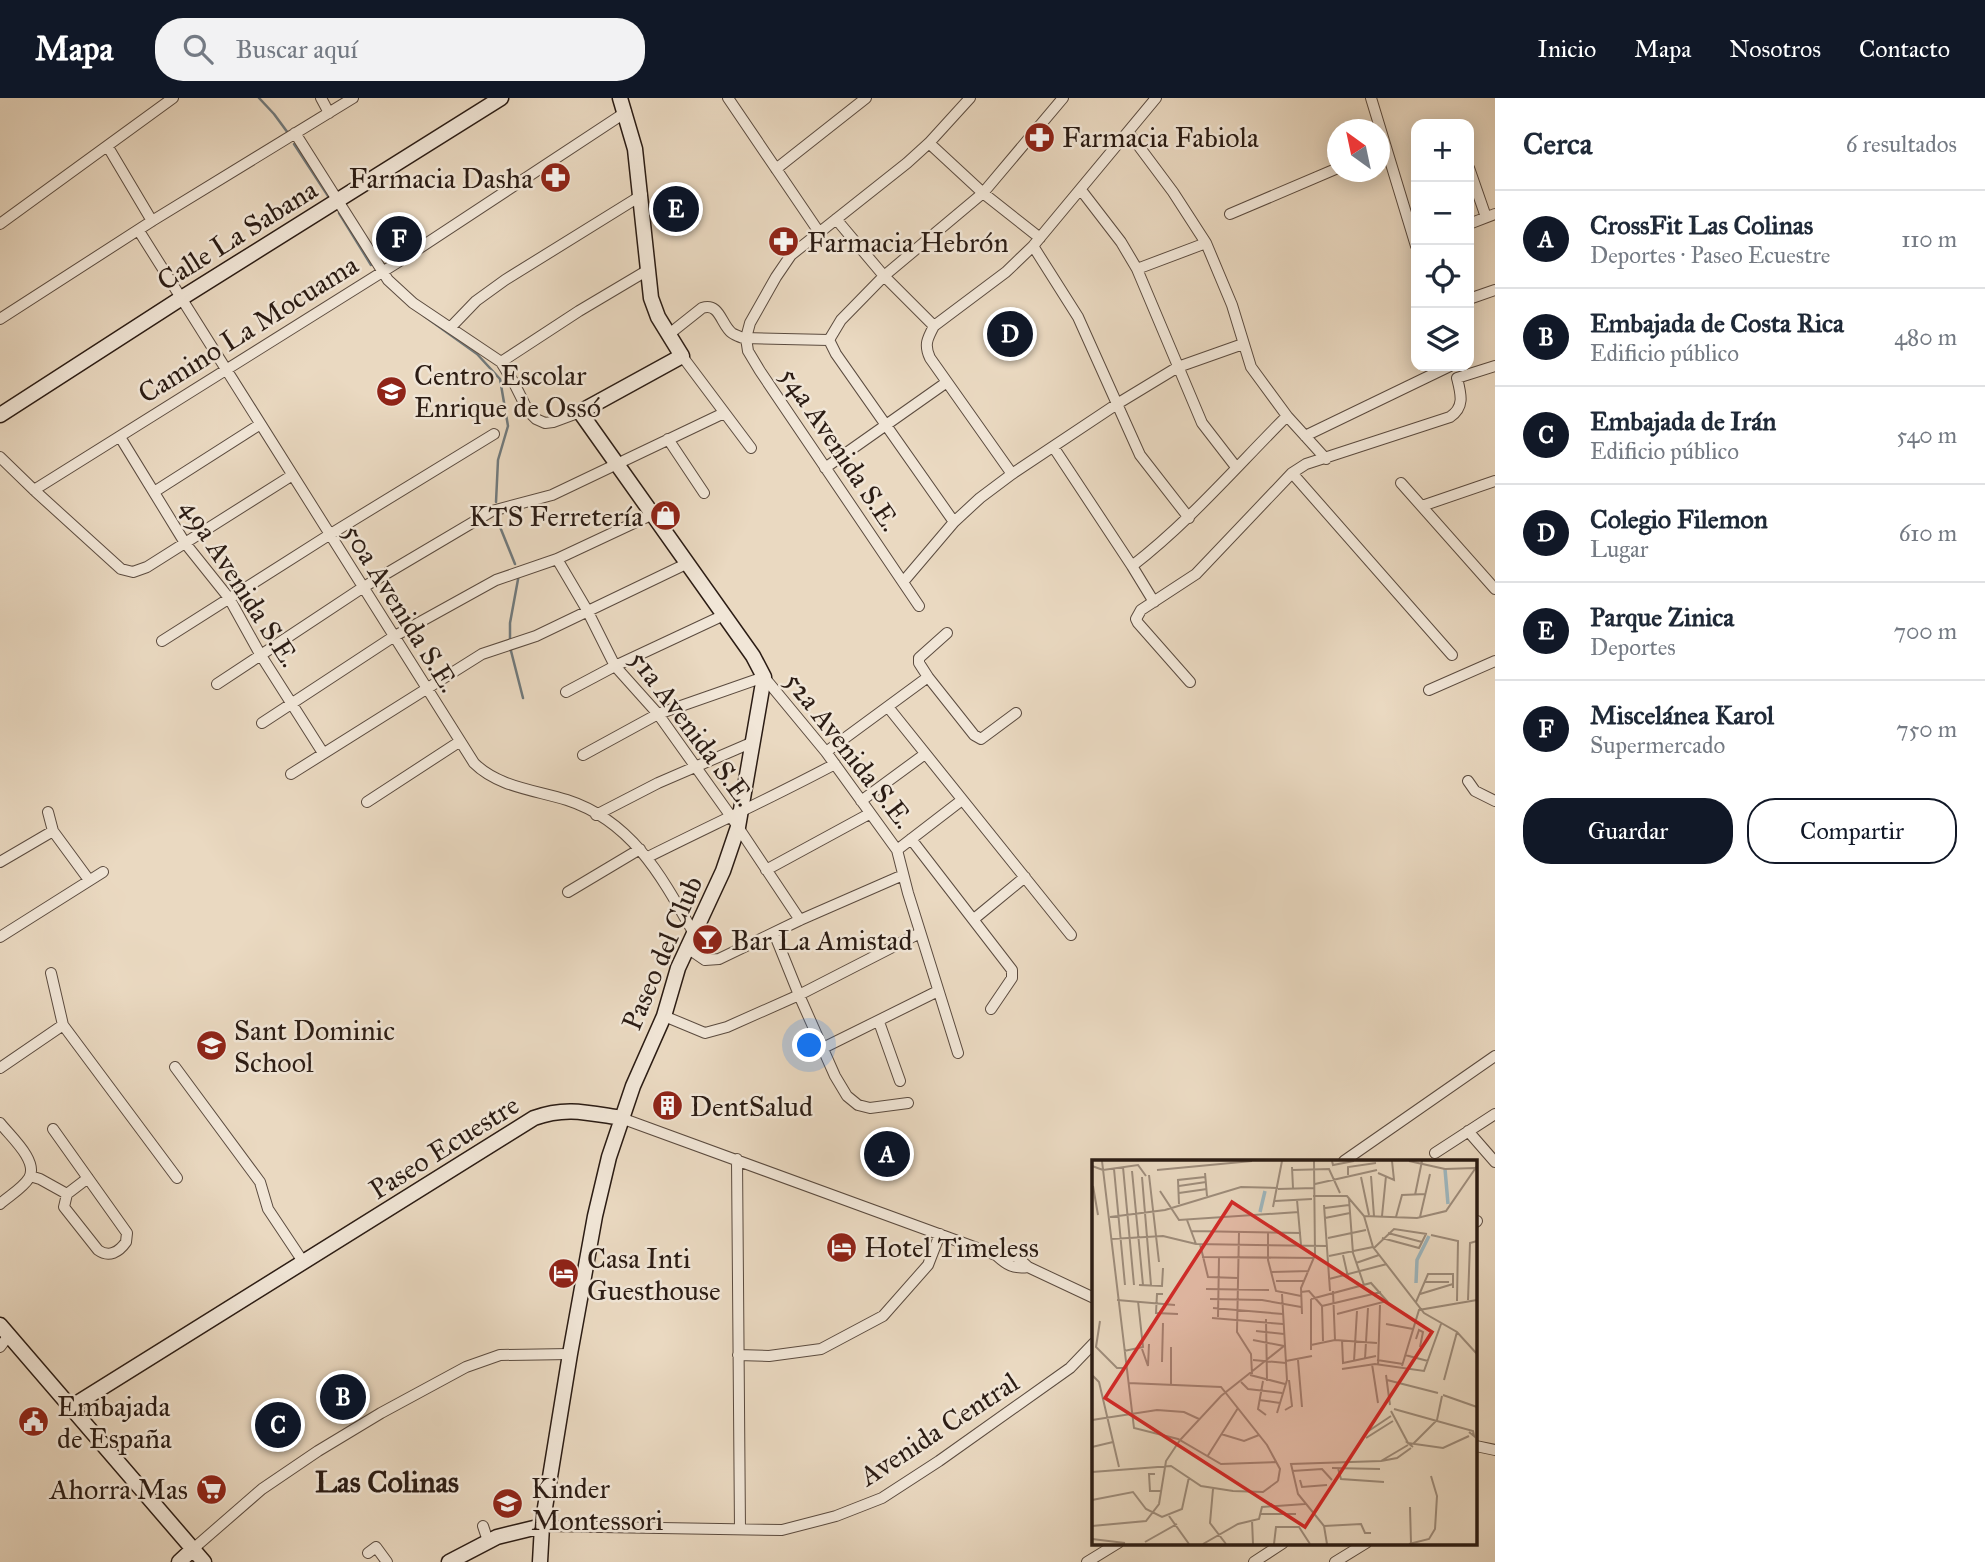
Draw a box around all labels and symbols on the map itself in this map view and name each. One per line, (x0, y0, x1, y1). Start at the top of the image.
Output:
north arrow (1327, 119, 1390, 182)
pharmacy icon: Farmacia Fabiola (1022, 120, 1056, 154)
place label: Farmacia Fabiola (1062, 120, 1259, 155)
place label: Farmacia Dasha (349, 161, 533, 196)
pharmacy icon: Farmacia Dasha (539, 161, 573, 195)
street label: Calle La Sabana (150, 172, 324, 298)
pin: E (653, 183, 699, 235)
pin: F (376, 213, 422, 265)
pharmacy icon: Farmacia Hebrón (767, 225, 801, 259)
place label: Farmacia Hebrón (807, 225, 1009, 260)
street label: Camino La Mocuama (131, 247, 365, 411)
pin: D (987, 308, 1033, 360)
place label: Centro Escolar Enrique de Ossó (414, 358, 601, 425)
street label: 54a Avenida S.E. (772, 360, 908, 538)
school or university icon: Centro Escolar Enrique de Ossó (374, 374, 408, 408)
street label: 49a Avenida S.E. (173, 492, 307, 674)
place label: KTS Ferretería (469, 499, 643, 534)
shop icon: KTS Ferretería (649, 499, 683, 533)
street label: 50a Avenida S.E. (335, 517, 467, 699)
street label: 51a Avenida S.E. (622, 643, 762, 813)
street label: 52a Avenida S.E. (777, 665, 921, 835)
street label: Paseo del Club (614, 871, 710, 1035)
bar icon: Bar La Amistad (691, 923, 725, 957)
place label: Bar La Amistad (731, 923, 913, 958)
place label: Sant Dominic School (234, 1013, 395, 1080)
your location (792, 1028, 826, 1062)
school or university icon: Sant Dominic School (194, 1029, 228, 1063)
street label: Paseo Ecuestre (363, 1087, 525, 1207)
building icon: DentSalud (650, 1089, 684, 1123)
place label: DentSalud (690, 1089, 813, 1124)
pin: A (864, 1128, 910, 1180)
inset map (1092, 1160, 1478, 1544)
hotel icon: Hotel Timeless (824, 1230, 858, 1264)
place label: Hotel Timeless (864, 1230, 1039, 1265)
place label: Casa Inti Guesthouse (587, 1241, 721, 1308)
hotel icon: Casa Inti Guesthouse (547, 1257, 581, 1291)
street label: Avenida Central (852, 1364, 1026, 1494)
pin: B (320, 1371, 366, 1423)
place label: Embajada de España (57, 1389, 172, 1456)
pin: C (255, 1399, 301, 1451)
public building icon: Embajada de España (17, 1405, 51, 1439)
district label: Las Colinas (315, 1464, 459, 1500)
place label: Kinder Montessori (531, 1471, 664, 1538)
place label: Ahorra Mas (49, 1472, 188, 1507)
supermarket icon: Ahorra Mas (194, 1472, 228, 1506)
school or university icon: Kinder Montessori (491, 1487, 525, 1521)

